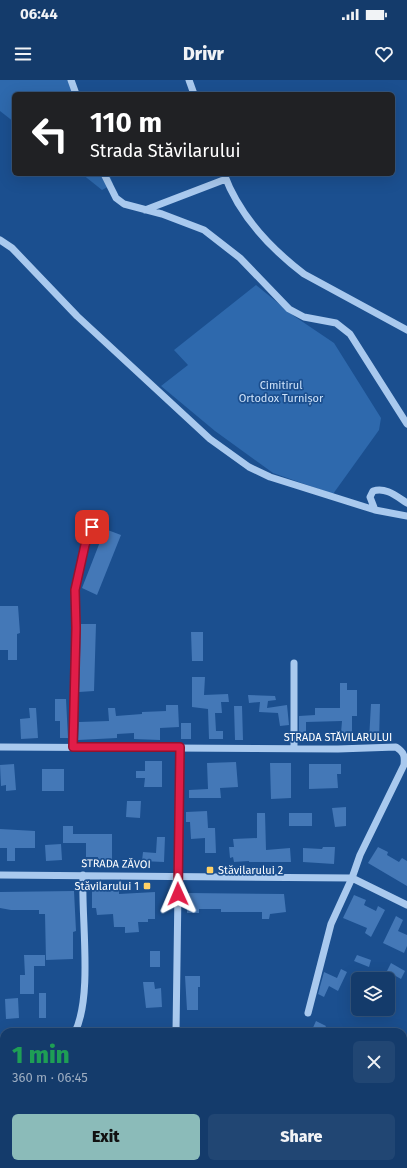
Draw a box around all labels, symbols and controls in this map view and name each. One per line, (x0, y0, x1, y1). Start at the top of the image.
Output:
text: 06:44 (20, 5, 58, 23)
icon: menu (12, 43, 34, 65)
text: Drivr (183, 43, 224, 65)
icon: heart (373, 43, 395, 65)
text: 110 m (90, 106, 162, 139)
icon: left (24, 108, 76, 160)
text: Strada Stăvilarului (90, 140, 241, 162)
park label: Cimitirul Ortodox Turnișor (239, 379, 324, 405)
pin (75, 510, 109, 544)
icon: arrive (81, 516, 103, 538)
street label: STRADA STĂVILARULUI (284, 731, 392, 744)
street label: STRADA ZĂVOI (81, 857, 151, 871)
place label: Stăvilarului 2 (218, 864, 283, 877)
marker: Stăvilarului 2 (205, 865, 215, 875)
position arrow (157, 873, 199, 915)
place label: Stăvilarului 1 (75, 880, 139, 893)
marker: Stăvilarului 1 (142, 881, 152, 891)
map controls (351, 972, 395, 1016)
button: layers (351, 972, 395, 1016)
text: 1 min (12, 1041, 70, 1069)
button: close (353, 1041, 395, 1083)
text: 360 m · 06:45 (12, 1070, 88, 1085)
button: Exit (12, 1114, 200, 1160)
button: Share (208, 1114, 395, 1160)

